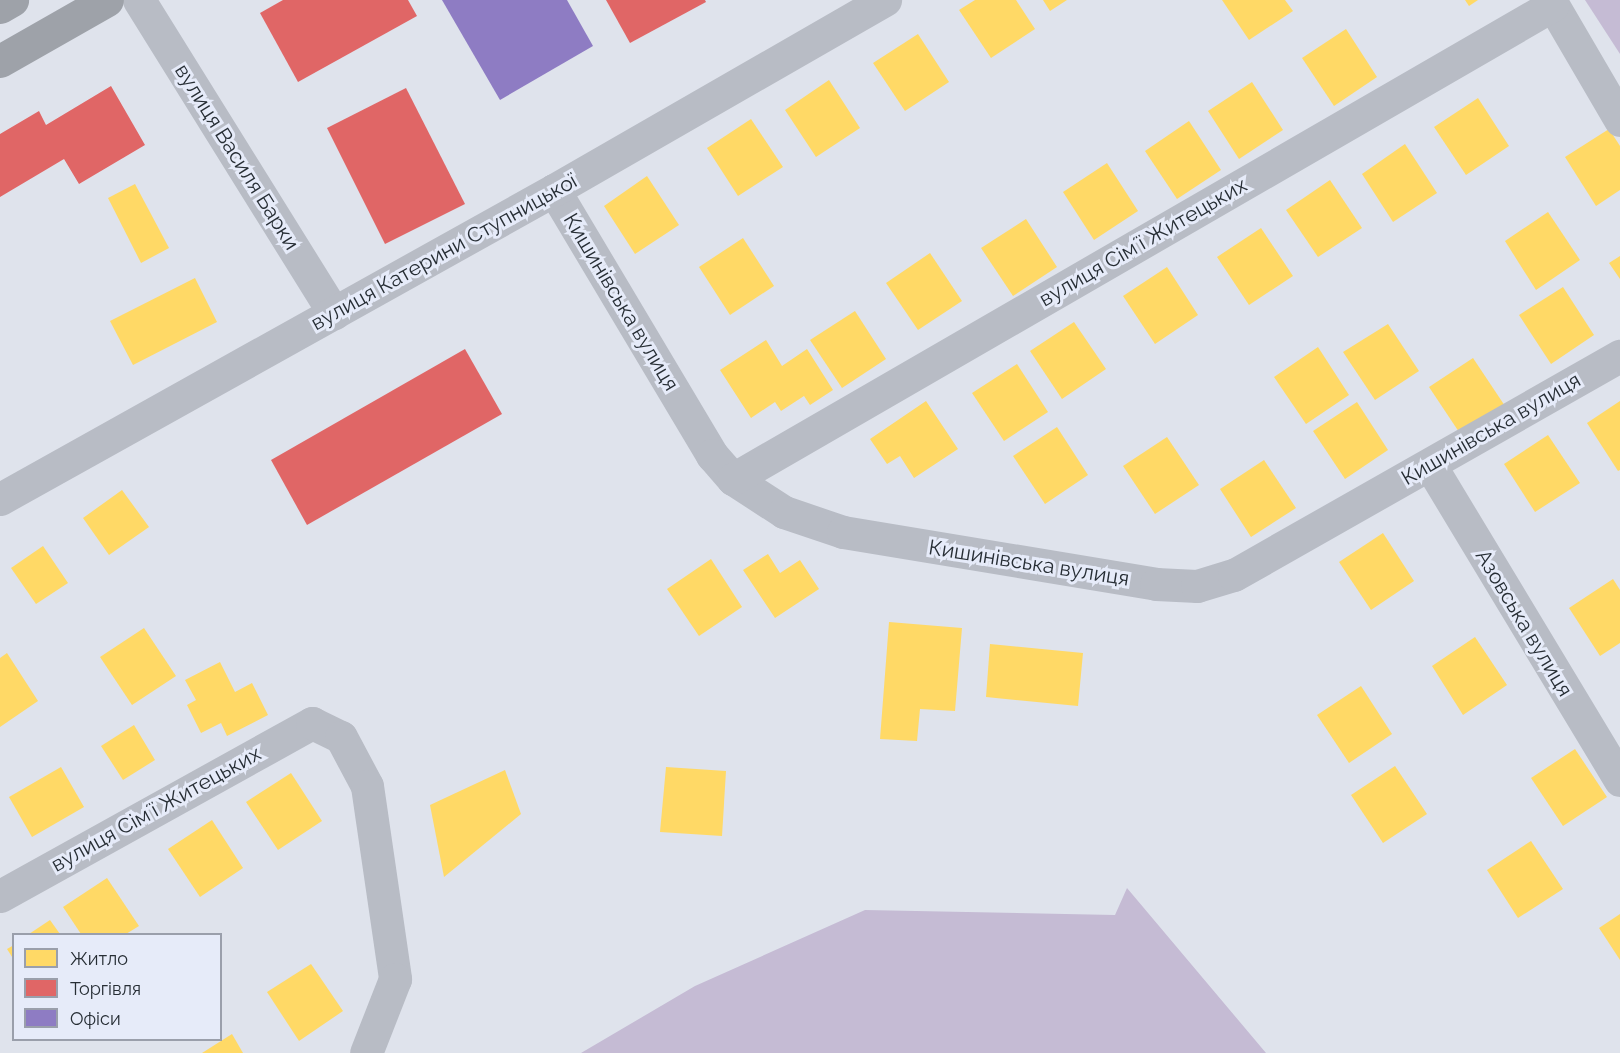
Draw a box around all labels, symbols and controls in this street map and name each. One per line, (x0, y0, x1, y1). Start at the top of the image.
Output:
street label: вулиця Василя Барки (169, 59, 305, 255)
street label: вулиця Катерини Ступницької (307, 168, 581, 336)
street label: вулиця Сімʼї Житецьких (1035, 172, 1251, 312)
street label: Кишинівська вулиця (558, 209, 684, 395)
street label: Кишинівська вулиця (1397, 367, 1585, 491)
street label: Кишинівська вулиця (927, 535, 1131, 591)
street label: Азовська вулиця (1470, 545, 1578, 701)
street label: вулиця Сімʼї Житецьких (47, 741, 265, 877)
legend (12, 933, 222, 1041)
text: Житло (70, 948, 128, 969)
text: Торгівля (70, 978, 141, 999)
text: Офіси (70, 1008, 121, 1029)

